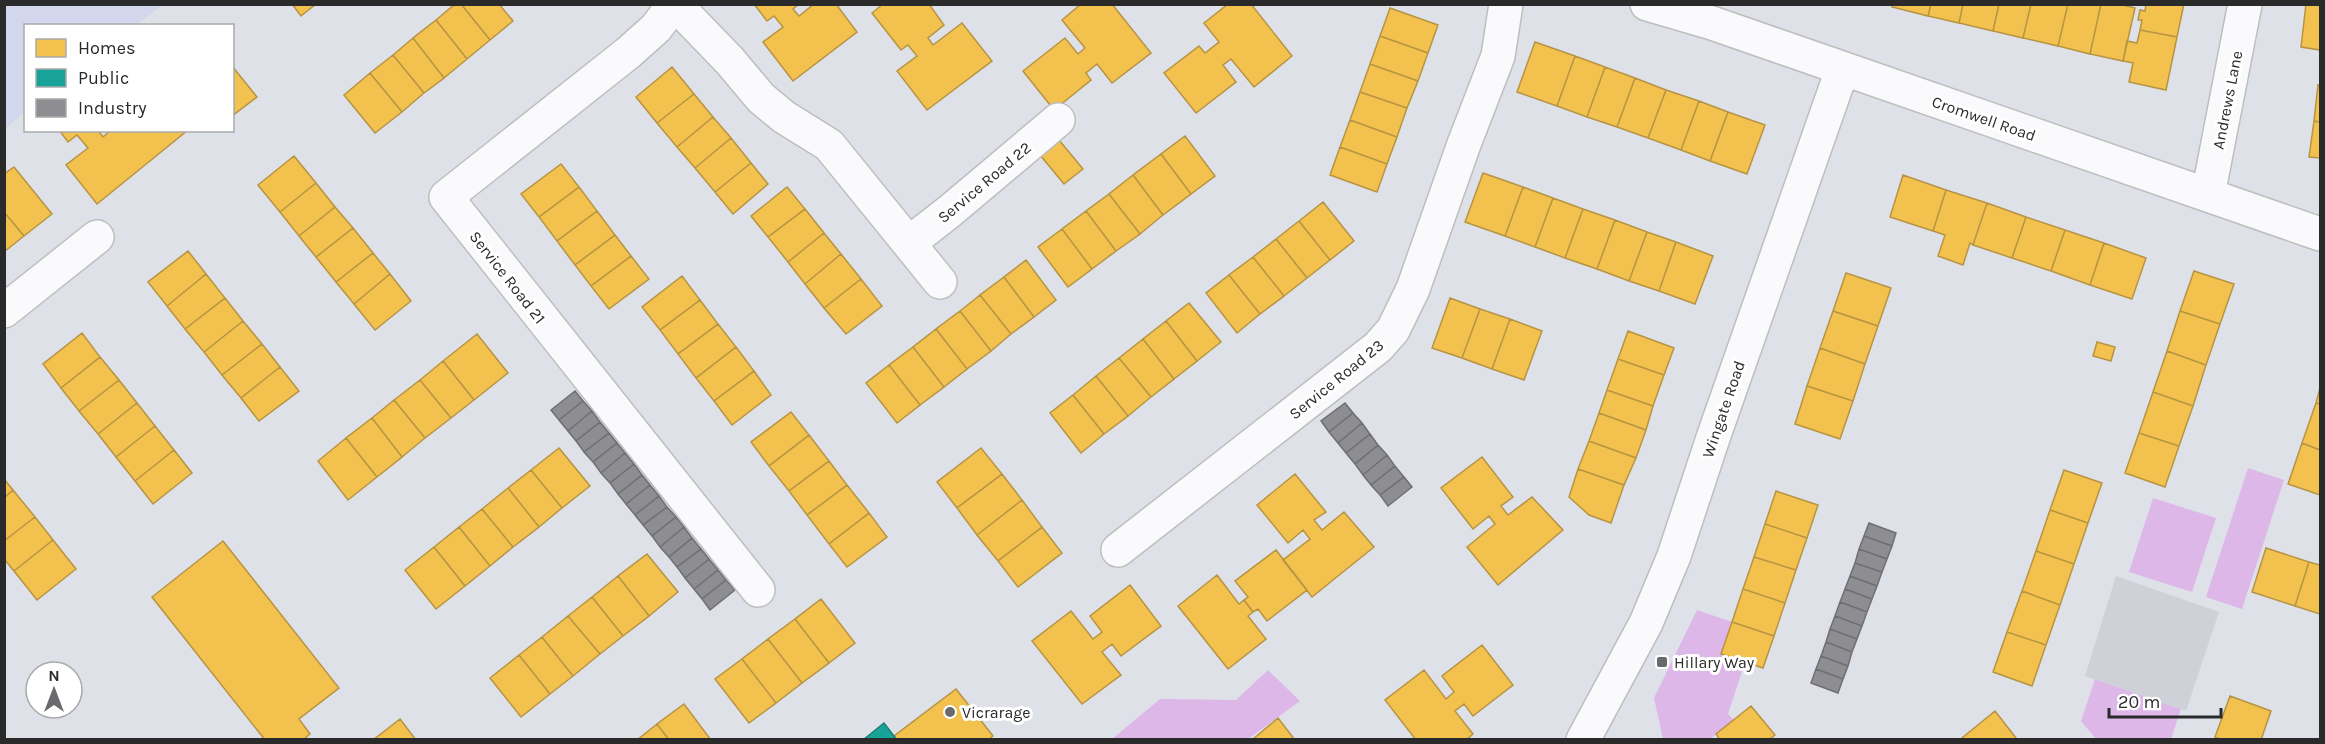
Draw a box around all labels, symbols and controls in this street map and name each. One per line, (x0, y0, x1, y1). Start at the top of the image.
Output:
legend (24, 24, 234, 132)
text: Homes (78, 37, 135, 59)
street label: Andrews Lane (2209, 49, 2246, 151)
text: Public (78, 67, 129, 89)
street label: Cromwell Road (1929, 92, 2038, 145)
text: Industry (78, 97, 147, 119)
street label: Service Road 22 (934, 138, 1035, 227)
street label: Service Road 21 (466, 227, 550, 327)
street label: Service Road 23 (1285, 335, 1387, 423)
street label: Wingate Road (1698, 358, 1749, 460)
place label: Hillary Way (1674, 653, 1755, 672)
marker: Hillary Way (1655, 655, 1669, 669)
north arrow (24, 660, 84, 720)
text: N (48, 666, 60, 685)
scale bar (2109, 681, 2222, 719)
text: 20 m (2118, 691, 2160, 713)
place label: Vicrarage (962, 703, 1030, 722)
marker: Vicrarage (943, 705, 957, 719)

